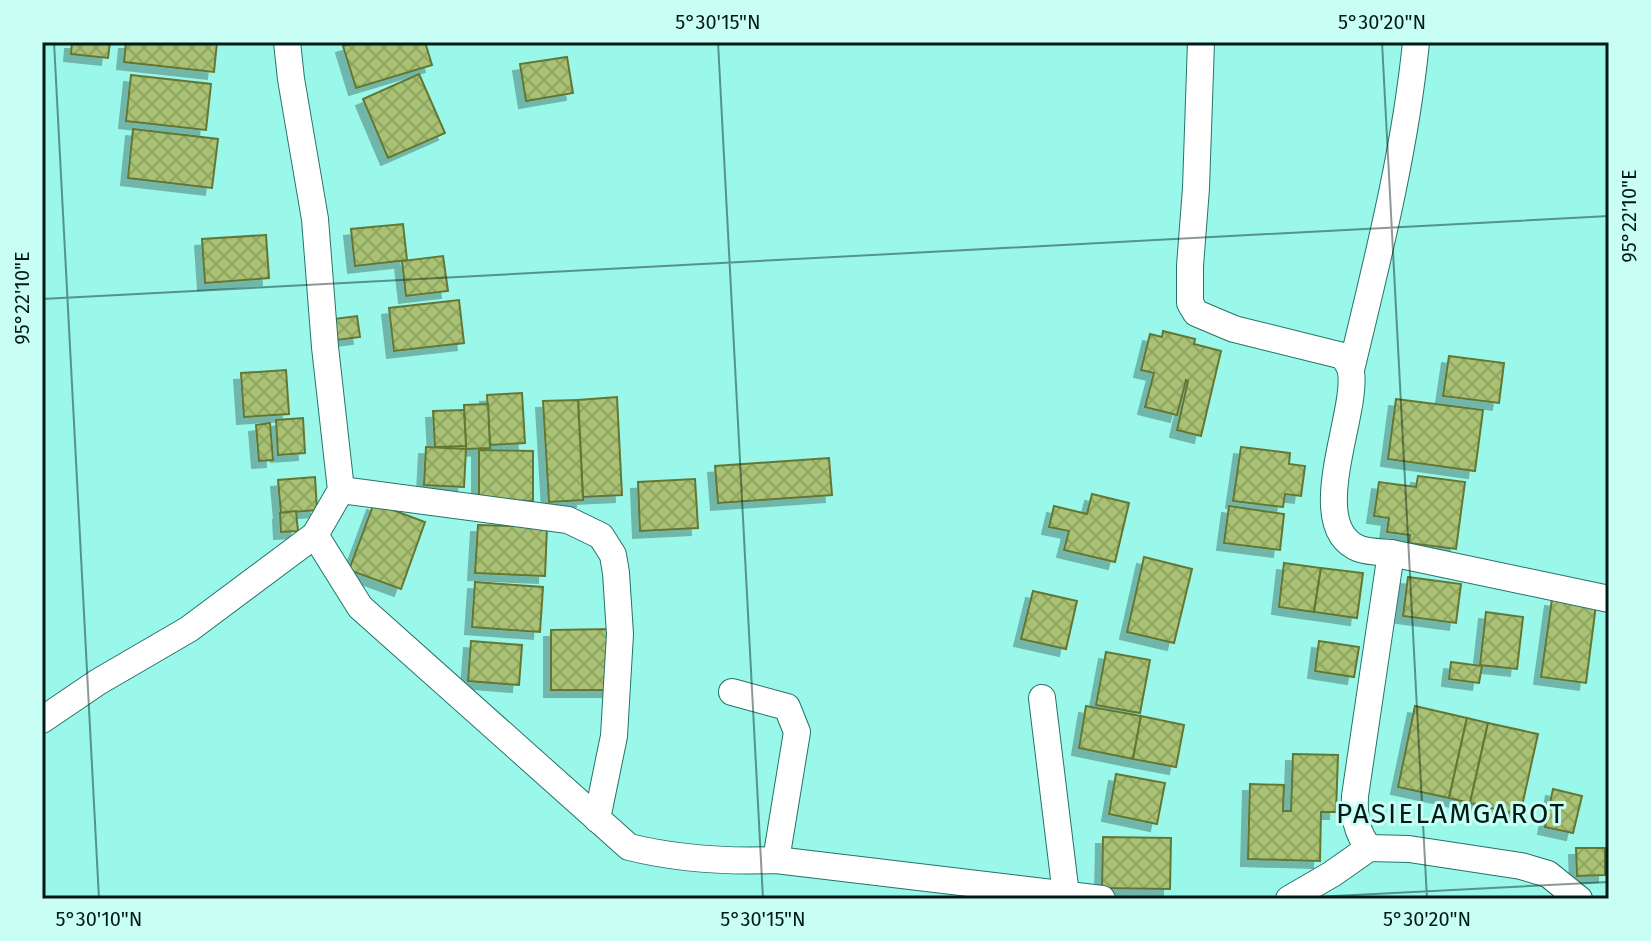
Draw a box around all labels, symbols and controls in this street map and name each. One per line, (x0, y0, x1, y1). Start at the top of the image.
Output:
text: 5°30'15"N (675, 10, 761, 34)
text: 5°30'20"N (1338, 10, 1426, 34)
text: 95°22'10"E (1617, 169, 1641, 263)
text: 95°22'10"E (10, 251, 34, 345)
district label: PASIELAMGAROT (1336, 797, 1566, 830)
text: 5°30'10"N (56, 907, 142, 931)
text: 5°30'15"N (720, 907, 806, 931)
text: 5°30'20"N (1383, 907, 1471, 931)

